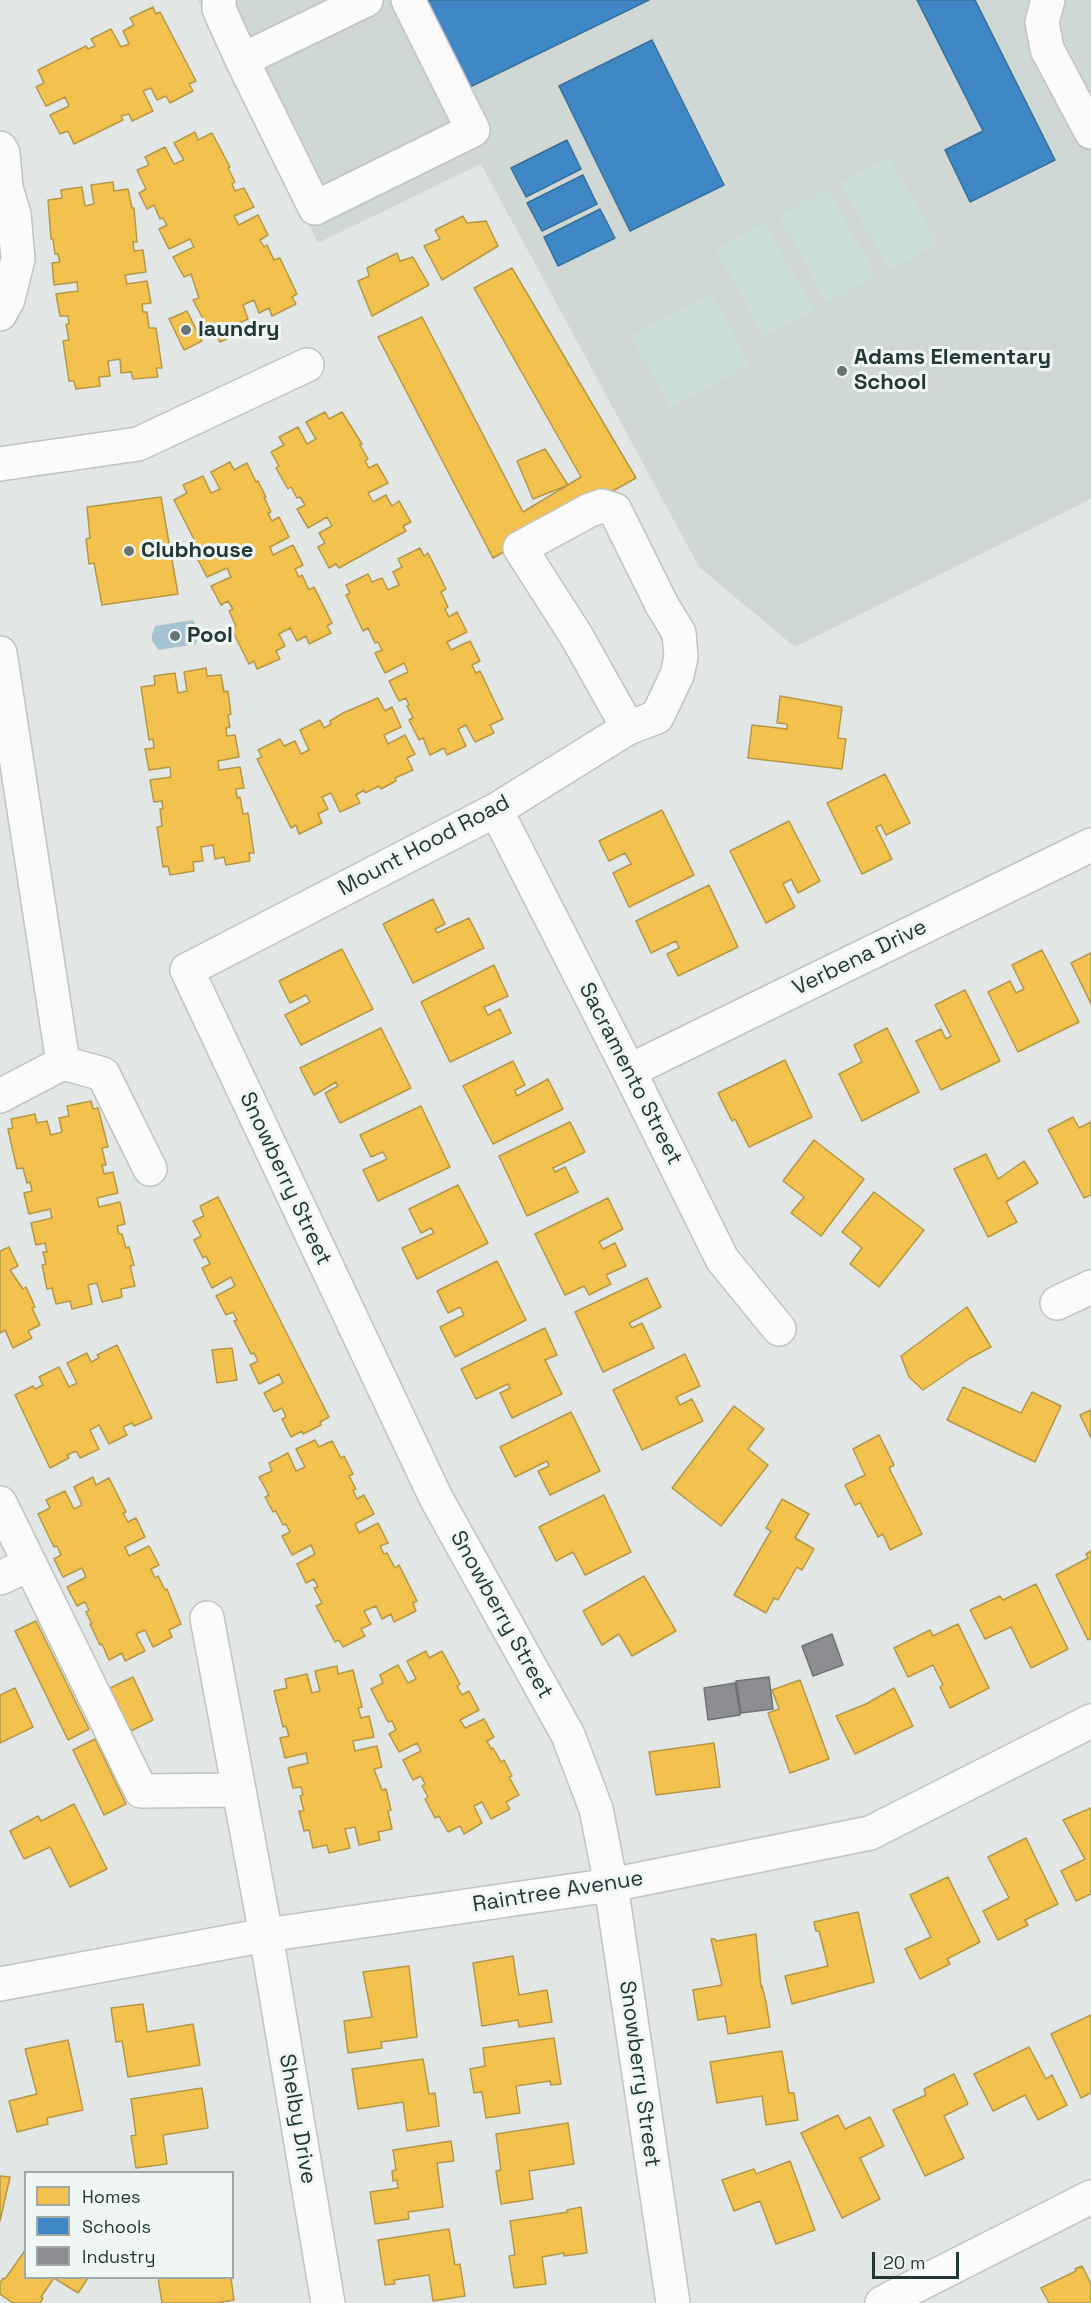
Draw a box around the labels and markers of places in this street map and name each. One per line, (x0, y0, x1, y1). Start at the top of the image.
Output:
place label: laundry (198, 317, 280, 343)
marker: laundry (179, 323, 193, 337)
place label: Adams Elementary School (854, 345, 1051, 396)
marker: Adams Elementary School (835, 364, 849, 378)
place label: Clubhouse (141, 538, 253, 564)
marker: Clubhouse (122, 544, 136, 558)
place label: Pool (187, 623, 233, 649)
marker: Pool (168, 629, 182, 643)

